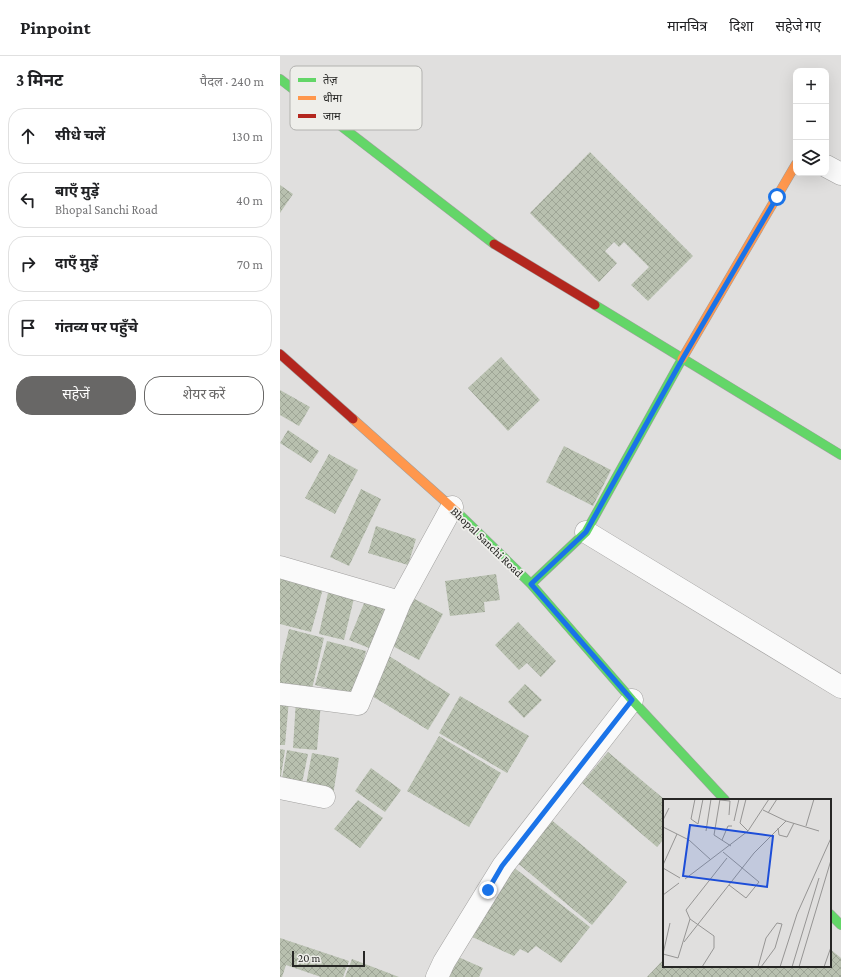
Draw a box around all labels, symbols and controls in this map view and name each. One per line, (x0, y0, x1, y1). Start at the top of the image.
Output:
text: Pinpoint (20, 17, 91, 38)
text: मानचित्र (667, 18, 707, 34)
text: दिशा (729, 18, 753, 34)
text: सहेजे गए (775, 18, 821, 34)
legend (290, 66, 422, 130)
map controls (793, 68, 829, 176)
button: + (793, 68, 829, 104)
text: 3 मिनट (16, 71, 63, 90)
text: पैदल · 240 m (200, 74, 264, 89)
text: तेज़ (323, 74, 338, 86)
text: धीमा (323, 92, 342, 104)
button: − (793, 104, 829, 140)
text: जाम (323, 110, 341, 122)
icon: ahead (17, 125, 39, 147)
text: सीधे चलें (55, 127, 105, 143)
text: 130 m (232, 129, 263, 144)
button: layers (793, 140, 829, 176)
text: बाएँ मुड़ें (55, 183, 99, 199)
route start (768, 188, 786, 206)
icon: left (17, 189, 39, 211)
text: 40 m (236, 193, 263, 208)
text: Bhopal Sanchi Road (55, 202, 158, 217)
icon: right (17, 253, 39, 275)
text: दाएँ मुड़ें (55, 255, 98, 271)
text: 70 m (237, 257, 263, 272)
icon: arrive (17, 317, 39, 339)
text: गंतव्य पर पहुँचे (55, 319, 138, 335)
button: सहेजें (16, 376, 136, 415)
button: शेयर करें (144, 376, 264, 415)
street label: Bhopal Sanchi Road (448, 504, 526, 580)
inset map (663, 799, 831, 967)
route end (479, 881, 497, 899)
scale bar (292, 949, 365, 968)
text: 20 m (298, 952, 320, 964)

